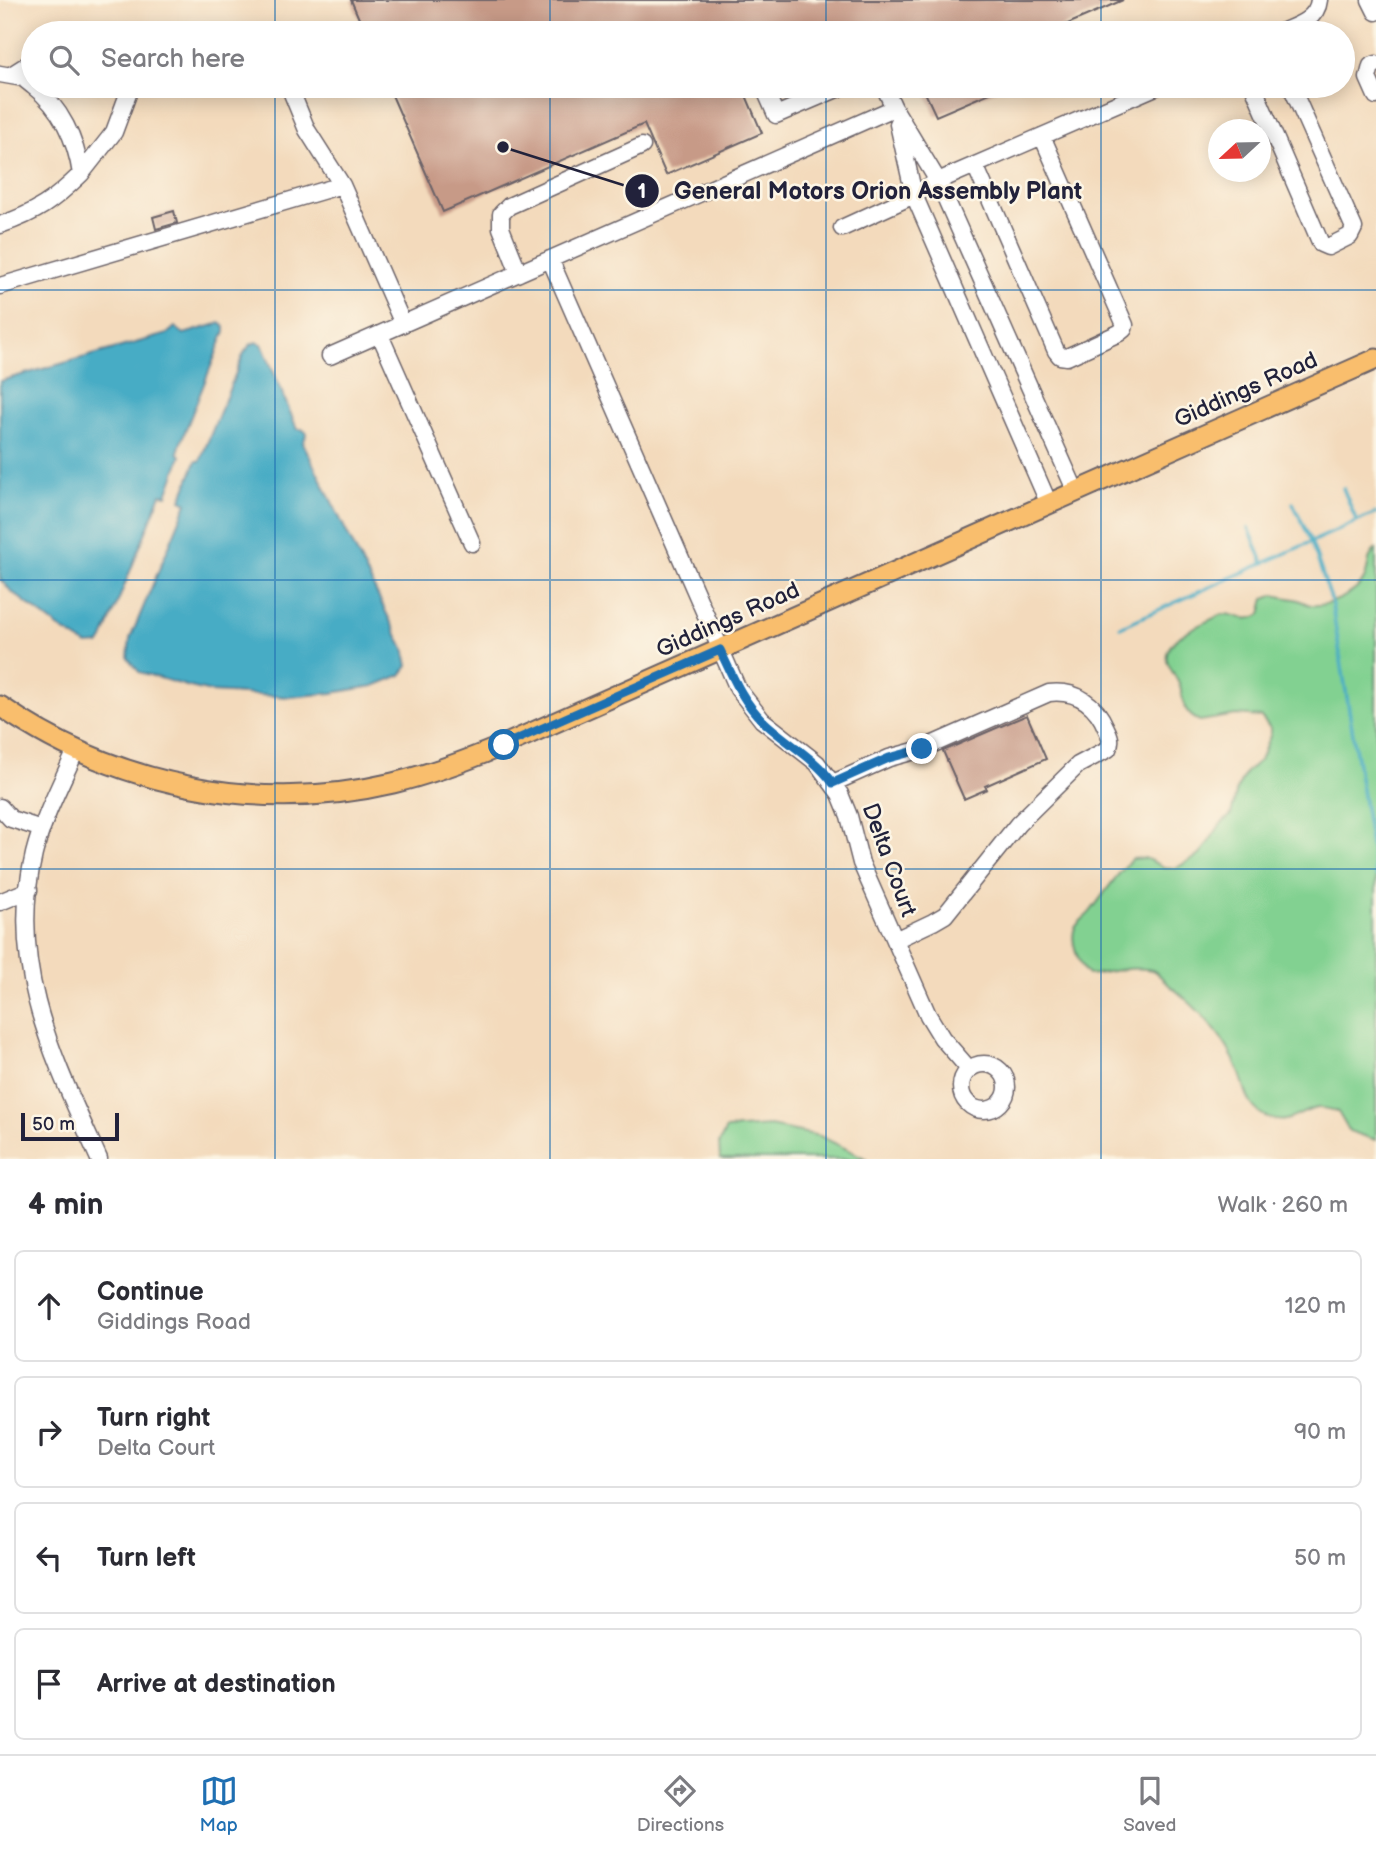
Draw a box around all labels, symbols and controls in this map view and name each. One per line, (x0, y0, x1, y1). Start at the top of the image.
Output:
search box (21, 21, 1355, 98)
icon: search (45, 41, 83, 79)
text: Search here (101, 44, 245, 75)
north arrow (1208, 119, 1271, 182)
callout: General Motors Orion Assembly Plant (625, 168, 1097, 213)
text: General Motors Orion Assembly Plant (674, 177, 1082, 206)
text: 1 (638, 179, 646, 204)
street label: Giddings Road (1170, 346, 1322, 434)
street label: Giddings Road (652, 576, 804, 664)
route start (488, 729, 519, 760)
route end (906, 733, 937, 764)
street label: Delta Court (856, 800, 922, 920)
scale bar (21, 1110, 119, 1142)
text: 50 m (32, 1113, 75, 1136)
text: 4 min (28, 1187, 103, 1223)
text: Walk · 260 m (1218, 1191, 1348, 1219)
text: Continue (97, 1277, 204, 1308)
icon: ahead (30, 1287, 68, 1325)
text: 120 m (1285, 1292, 1346, 1320)
text: Giddings Road (97, 1308, 251, 1336)
text: Turn right (97, 1403, 210, 1434)
icon: right (30, 1413, 68, 1451)
text: 90 m (1294, 1418, 1346, 1446)
text: Delta Court (97, 1434, 215, 1462)
icon: left (30, 1539, 68, 1577)
text: Turn left (97, 1543, 196, 1574)
text: 50 m (1294, 1544, 1346, 1572)
icon: arrive (30, 1665, 68, 1703)
text: Arrive at destination (97, 1669, 336, 1700)
tab: Map (200, 1772, 238, 1837)
tab: Directions (637, 1772, 724, 1837)
tab: Saved (1123, 1772, 1176, 1837)

